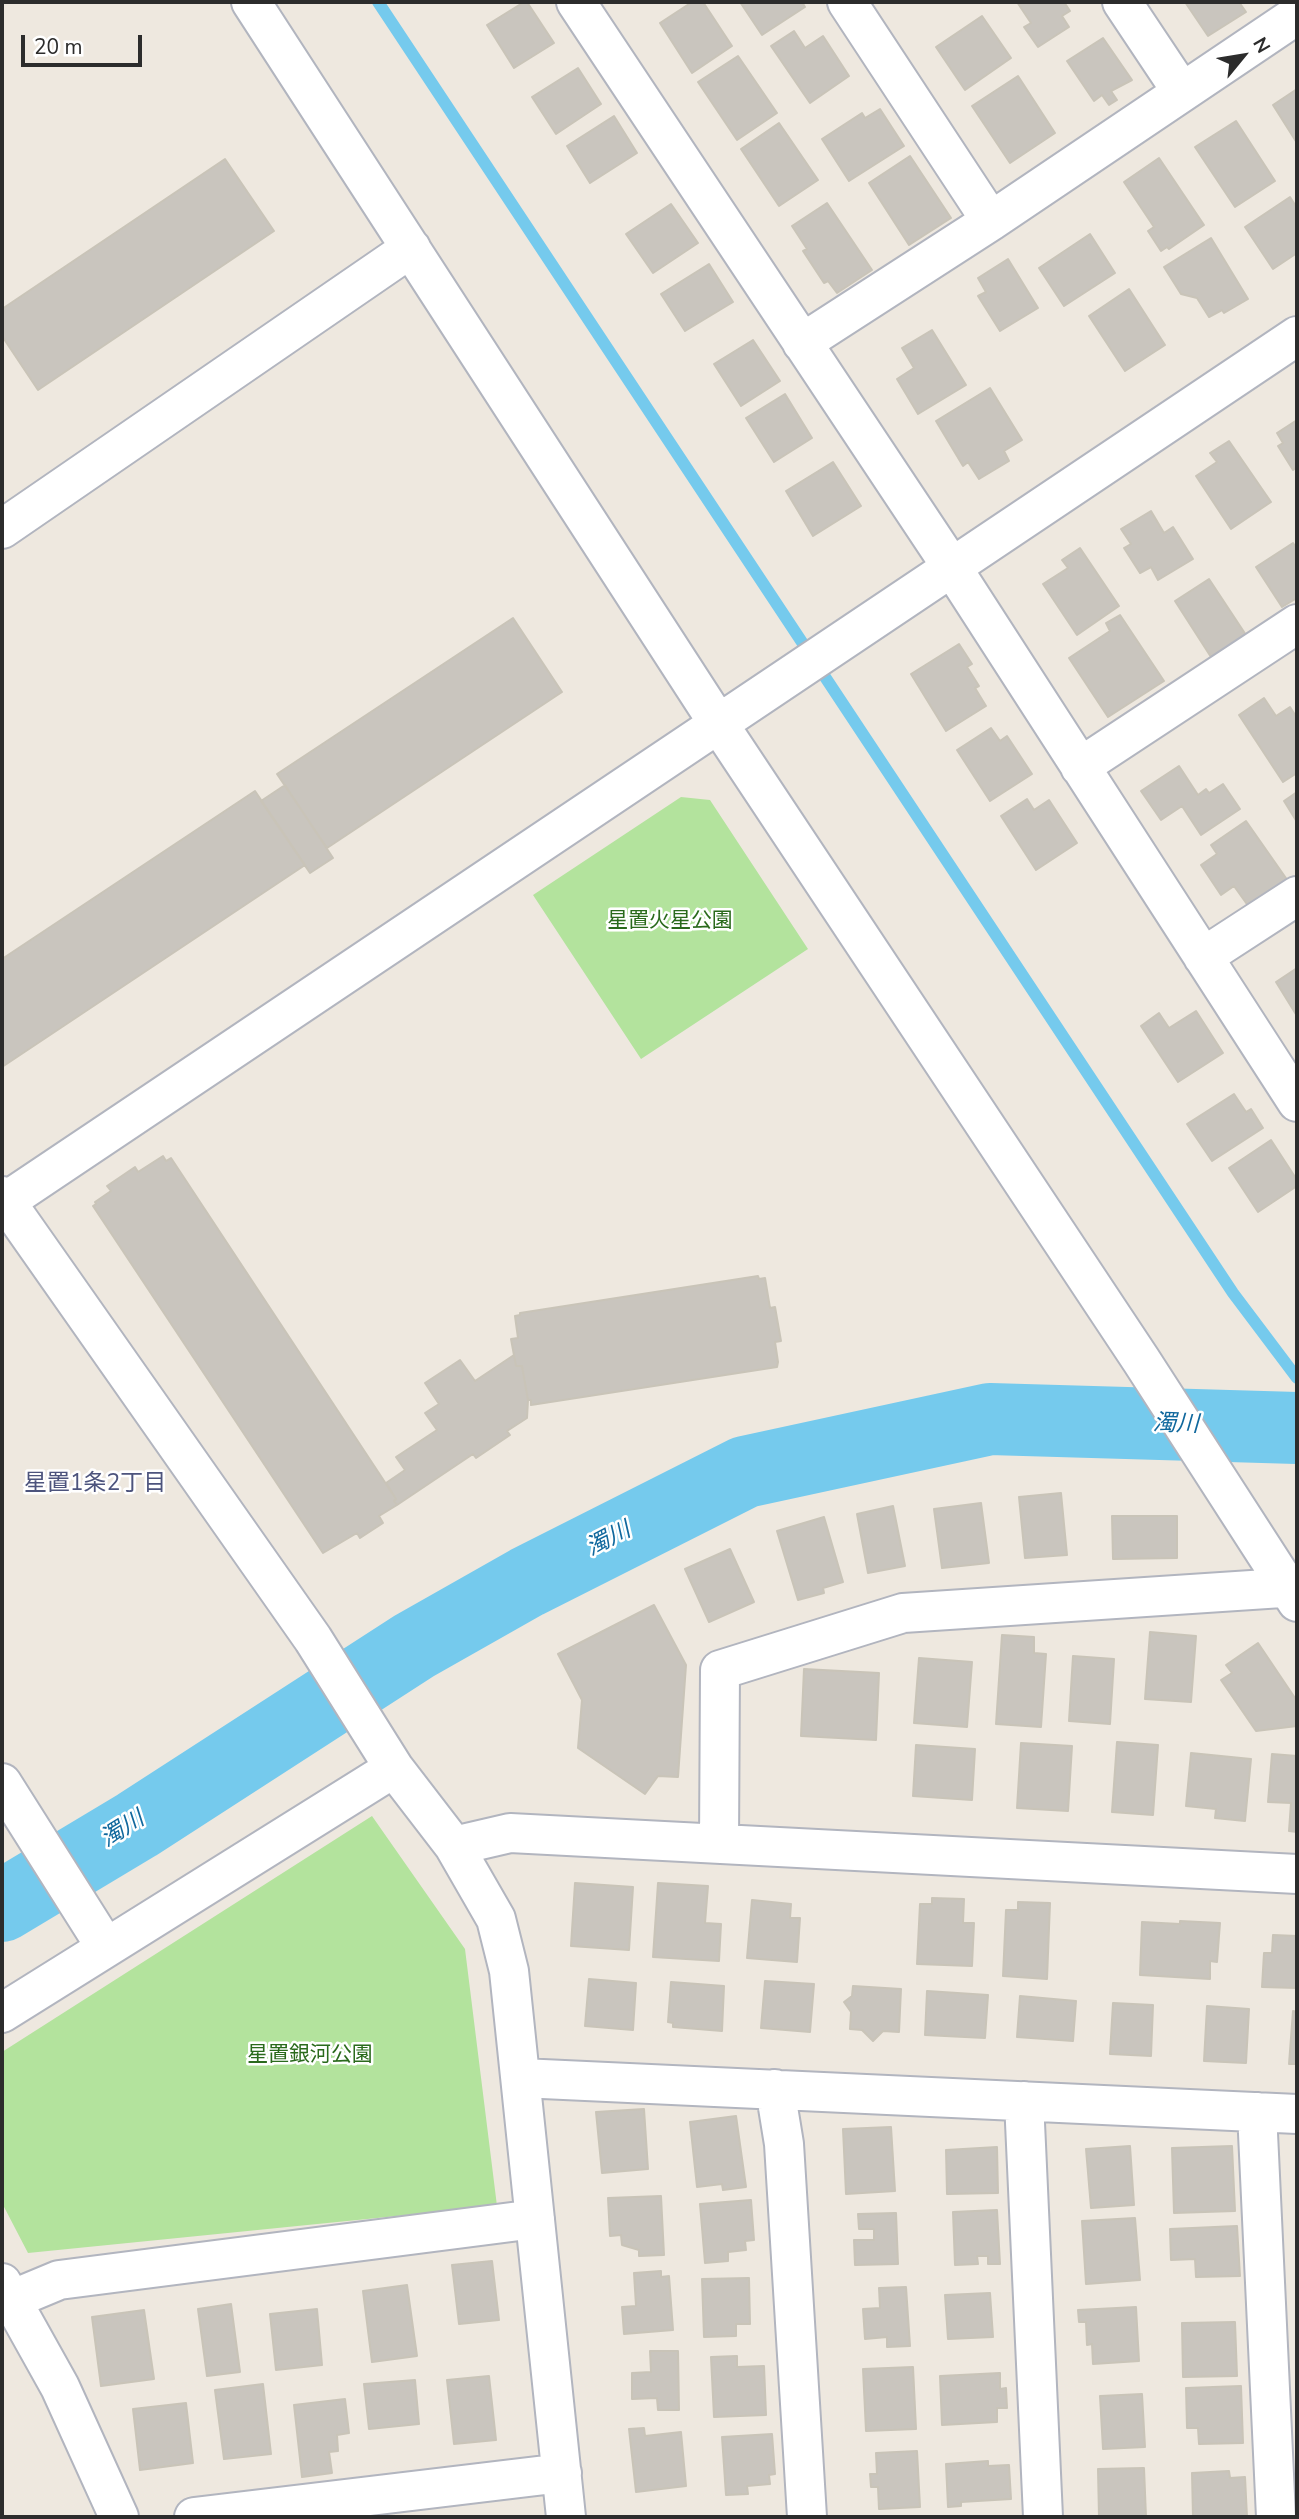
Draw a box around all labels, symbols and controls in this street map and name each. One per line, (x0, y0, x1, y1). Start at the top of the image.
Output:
scale bar (24, 21, 145, 65)
north arrow (1208, 21, 1278, 91)
text: 20 m (34, 33, 83, 61)
text: N (1246, 33, 1276, 58)
park label: 星置火星公園 (607, 909, 733, 935)
water label: 濁川 (1153, 1410, 1199, 1440)
district label: 星置1条2丁目 (24, 1470, 166, 1498)
water label: 濁川 (582, 1517, 636, 1563)
water label: 濁川 (96, 1806, 150, 1854)
park label: 星置銀河公園 (247, 2043, 373, 2069)

